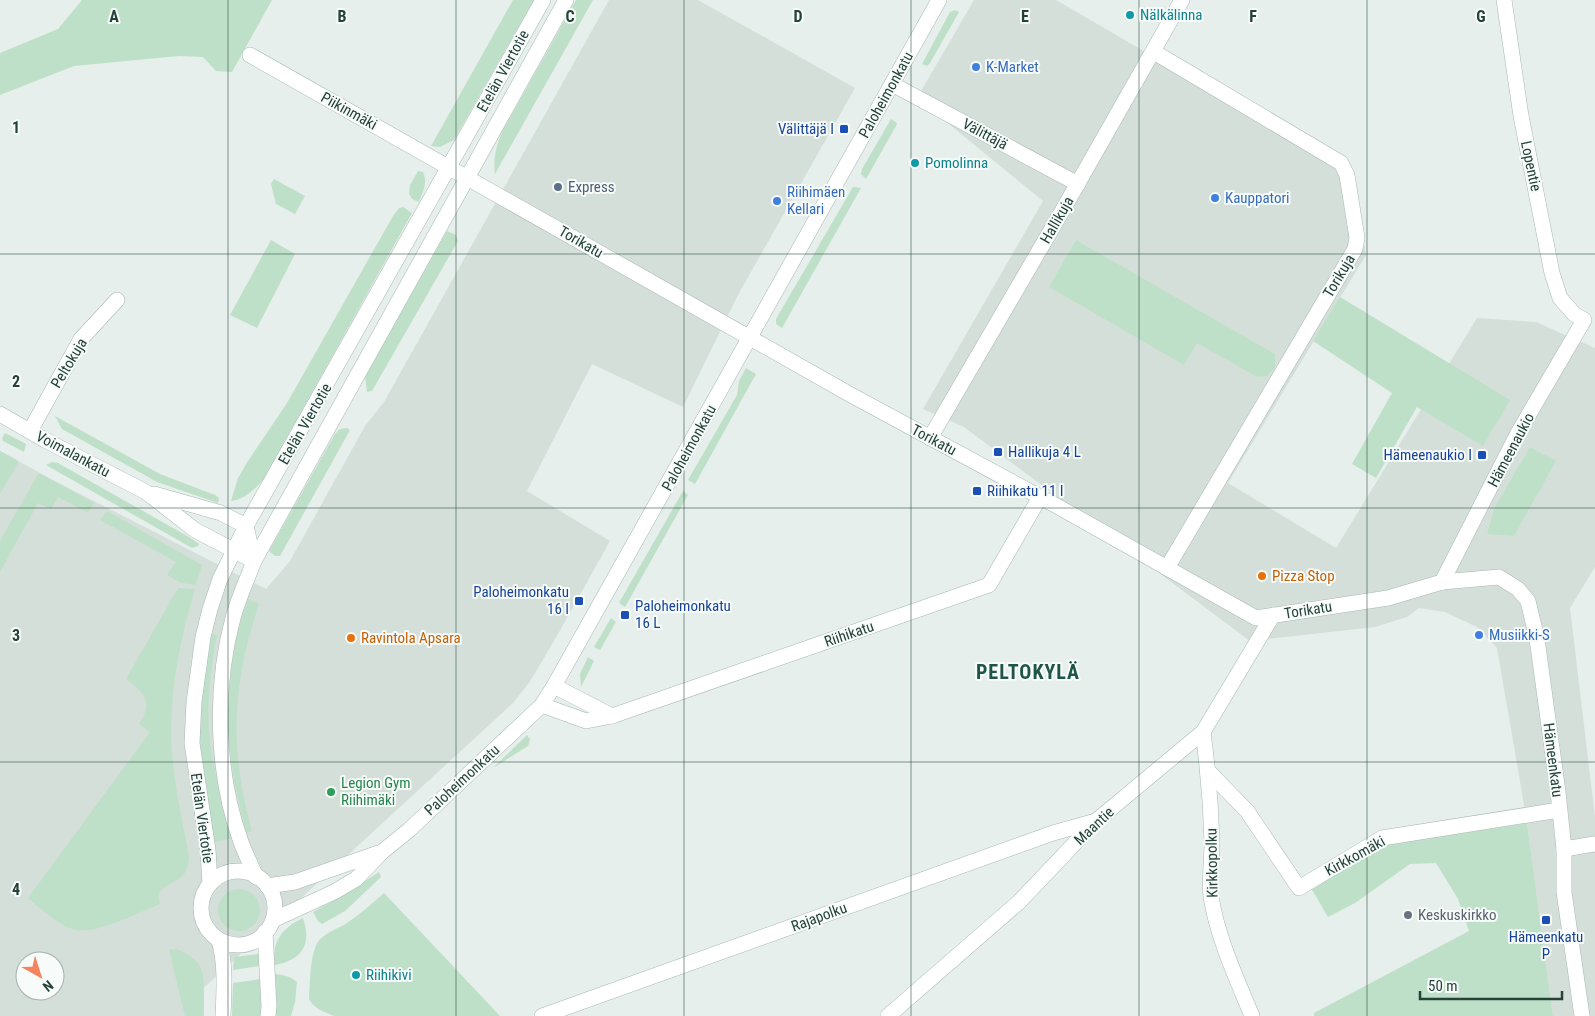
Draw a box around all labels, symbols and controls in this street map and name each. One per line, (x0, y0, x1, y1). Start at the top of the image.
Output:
place label: Nälkälinna (1140, 6, 1202, 24)
text: A (109, 7, 119, 26)
text: B (338, 7, 347, 26)
text: C (565, 7, 575, 26)
text: D (793, 7, 803, 26)
text: E (1021, 7, 1029, 26)
text: F (1249, 7, 1257, 26)
text: G (1476, 7, 1486, 26)
marker: Nälkälinna (1124, 9, 1136, 21)
street label: Etelän Viertotie (473, 27, 533, 115)
street label: Paloheimonkatu (855, 49, 917, 141)
place label: K-Market (986, 58, 1039, 76)
marker: K-Market (970, 61, 982, 73)
street label: Piikinmäki (318, 88, 380, 134)
street label: Välittäjä (959, 115, 1011, 153)
text: 1 (12, 118, 20, 137)
place label: Välittäjä I (778, 120, 834, 138)
marker: Välittäjä I (838, 123, 850, 135)
street label: Lopentie (1517, 139, 1545, 193)
place label: Pomolinna (925, 154, 988, 172)
marker: Pomolinna (909, 157, 921, 169)
place label: Express (568, 178, 615, 196)
marker: Express (552, 181, 564, 193)
place label: Riihimäen Kellari (787, 183, 845, 218)
place label: Kauppatori (1225, 189, 1289, 207)
marker: Kauppatori (1209, 192, 1221, 204)
street label: Hallikuja (1036, 193, 1078, 247)
marker: Riihimäen Kellari (771, 195, 783, 207)
street label: Torikatu (556, 222, 606, 262)
street label: Torikuja (1319, 251, 1359, 301)
street label: Peltokuja (47, 335, 91, 391)
text: 2 (12, 372, 20, 391)
street label: Etelän Viertotie (274, 380, 336, 468)
street label: Paloheimonkatu (658, 402, 720, 494)
street label: Hämeenaukio (1484, 410, 1538, 490)
street label: Torikatu (908, 421, 960, 459)
street label: Voimalankatu (33, 427, 113, 481)
place label: Hallikuja 4 L (1008, 443, 1081, 461)
marker: Hallikuja 4 L (992, 446, 1004, 458)
place label: Hämeenaukio I (1384, 446, 1472, 464)
marker: Hämeenaukio I (1476, 449, 1488, 461)
place label: Riihikatu 11 I (987, 482, 1064, 500)
marker: Riihikatu 11 I (971, 485, 983, 497)
place label: Pizza Stop (1272, 567, 1335, 585)
marker: Pizza Stop (1256, 570, 1268, 582)
place label: Paloheimonkatu 16 I (473, 583, 569, 618)
marker: Paloheimonkatu 16 I (573, 595, 585, 607)
place label: Paloheimonkatu 16 L (635, 597, 731, 632)
street label: Torikatu (1283, 597, 1333, 623)
marker: Paloheimonkatu 16 L (619, 609, 631, 621)
street label: Riihikatu (822, 617, 876, 651)
text: 3 (12, 626, 20, 645)
place label: Musiikki-S (1489, 626, 1550, 644)
place label: Ravintola Apsara (361, 629, 461, 647)
marker: Musiikki-S (1473, 629, 1485, 641)
marker: Ravintola Apsara (345, 632, 357, 644)
district label: PELTOKYLÄ (976, 660, 1080, 684)
street label: Hämeenkatu (1540, 722, 1566, 798)
street label: Paloheimonkatu (421, 741, 503, 819)
street label: Etelän Viertotie (187, 772, 217, 864)
place label: Legion Gym Riihimäki (341, 774, 411, 809)
marker: Legion Gym Riihimäki (325, 786, 337, 798)
street label: Maantie (1070, 803, 1118, 849)
street label: Kirkkopolku (1202, 828, 1222, 898)
street label: Kirkkomäki (1322, 832, 1388, 880)
text: 4 (12, 880, 20, 899)
street label: Rajapolku (789, 899, 849, 935)
place label: Keskuskirkko (1418, 906, 1497, 924)
marker: Keskuskirkko (1402, 909, 1414, 921)
marker: Hämeenkatu P (1540, 914, 1552, 926)
place label: Hämeenkatu P (1509, 928, 1583, 963)
north arrow (15, 951, 65, 1001)
place label: Riihikivi (366, 966, 412, 984)
scale bar (1420, 968, 1562, 1000)
marker: Riihikivi (350, 969, 362, 981)
text: N (40, 977, 57, 995)
text: 50 m (1428, 977, 1458, 995)

